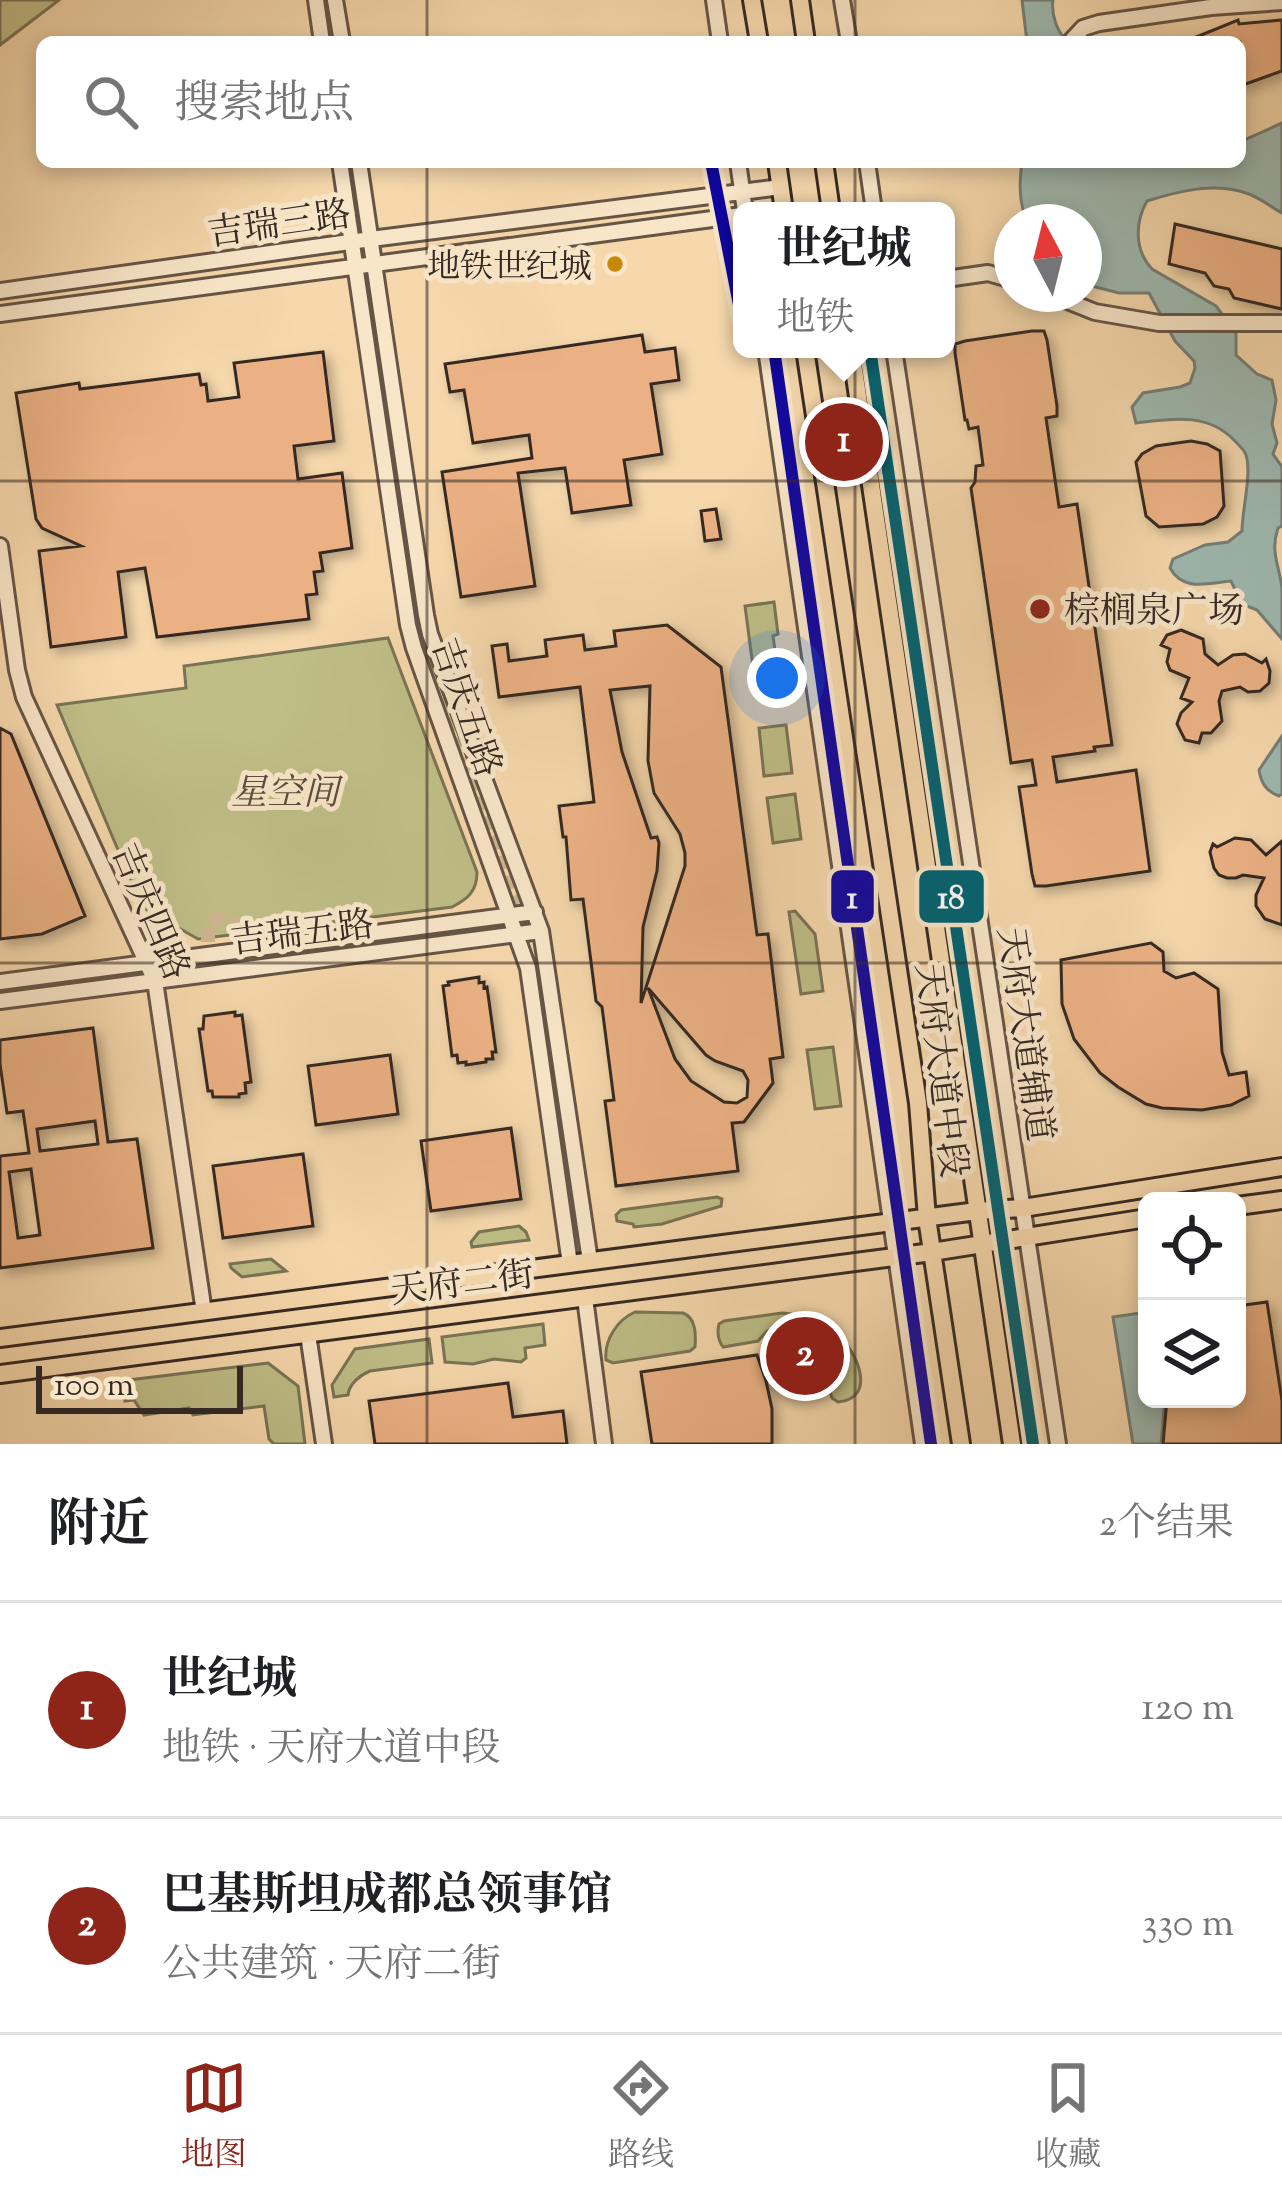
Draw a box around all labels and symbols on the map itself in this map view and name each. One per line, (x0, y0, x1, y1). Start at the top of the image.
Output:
street label: 吉瑞三路 (205, 190, 354, 262)
north arrow (994, 204, 1102, 312)
place label: 地铁世纪城 (427, 245, 592, 293)
marker: 地铁世纪城 (604, 253, 626, 275)
pin: 1 (805, 397, 883, 487)
place label: 棕榈泉广场 (1064, 587, 1244, 639)
marker: 棕榈泉广场 (1027, 596, 1053, 622)
street label: 吉庆五路 (416, 632, 512, 785)
your location (747, 648, 807, 708)
park label: 星空间 (231, 769, 344, 821)
street label: 吉庆四路 (96, 836, 200, 989)
line badge: 1 (829, 868, 876, 925)
line badge: 18 (917, 868, 986, 925)
text: 1 (846, 876, 858, 924)
text: 18 (937, 876, 965, 924)
street label: 吉瑞五路 (228, 900, 377, 970)
street label: 天府大道辅道 (982, 924, 1064, 1145)
street label: 天府大道中段 (900, 960, 978, 1181)
street label: 天府二街 (388, 1250, 537, 1320)
pin: 2 (766, 1311, 844, 1401)
scale bar (36, 1360, 243, 1413)

